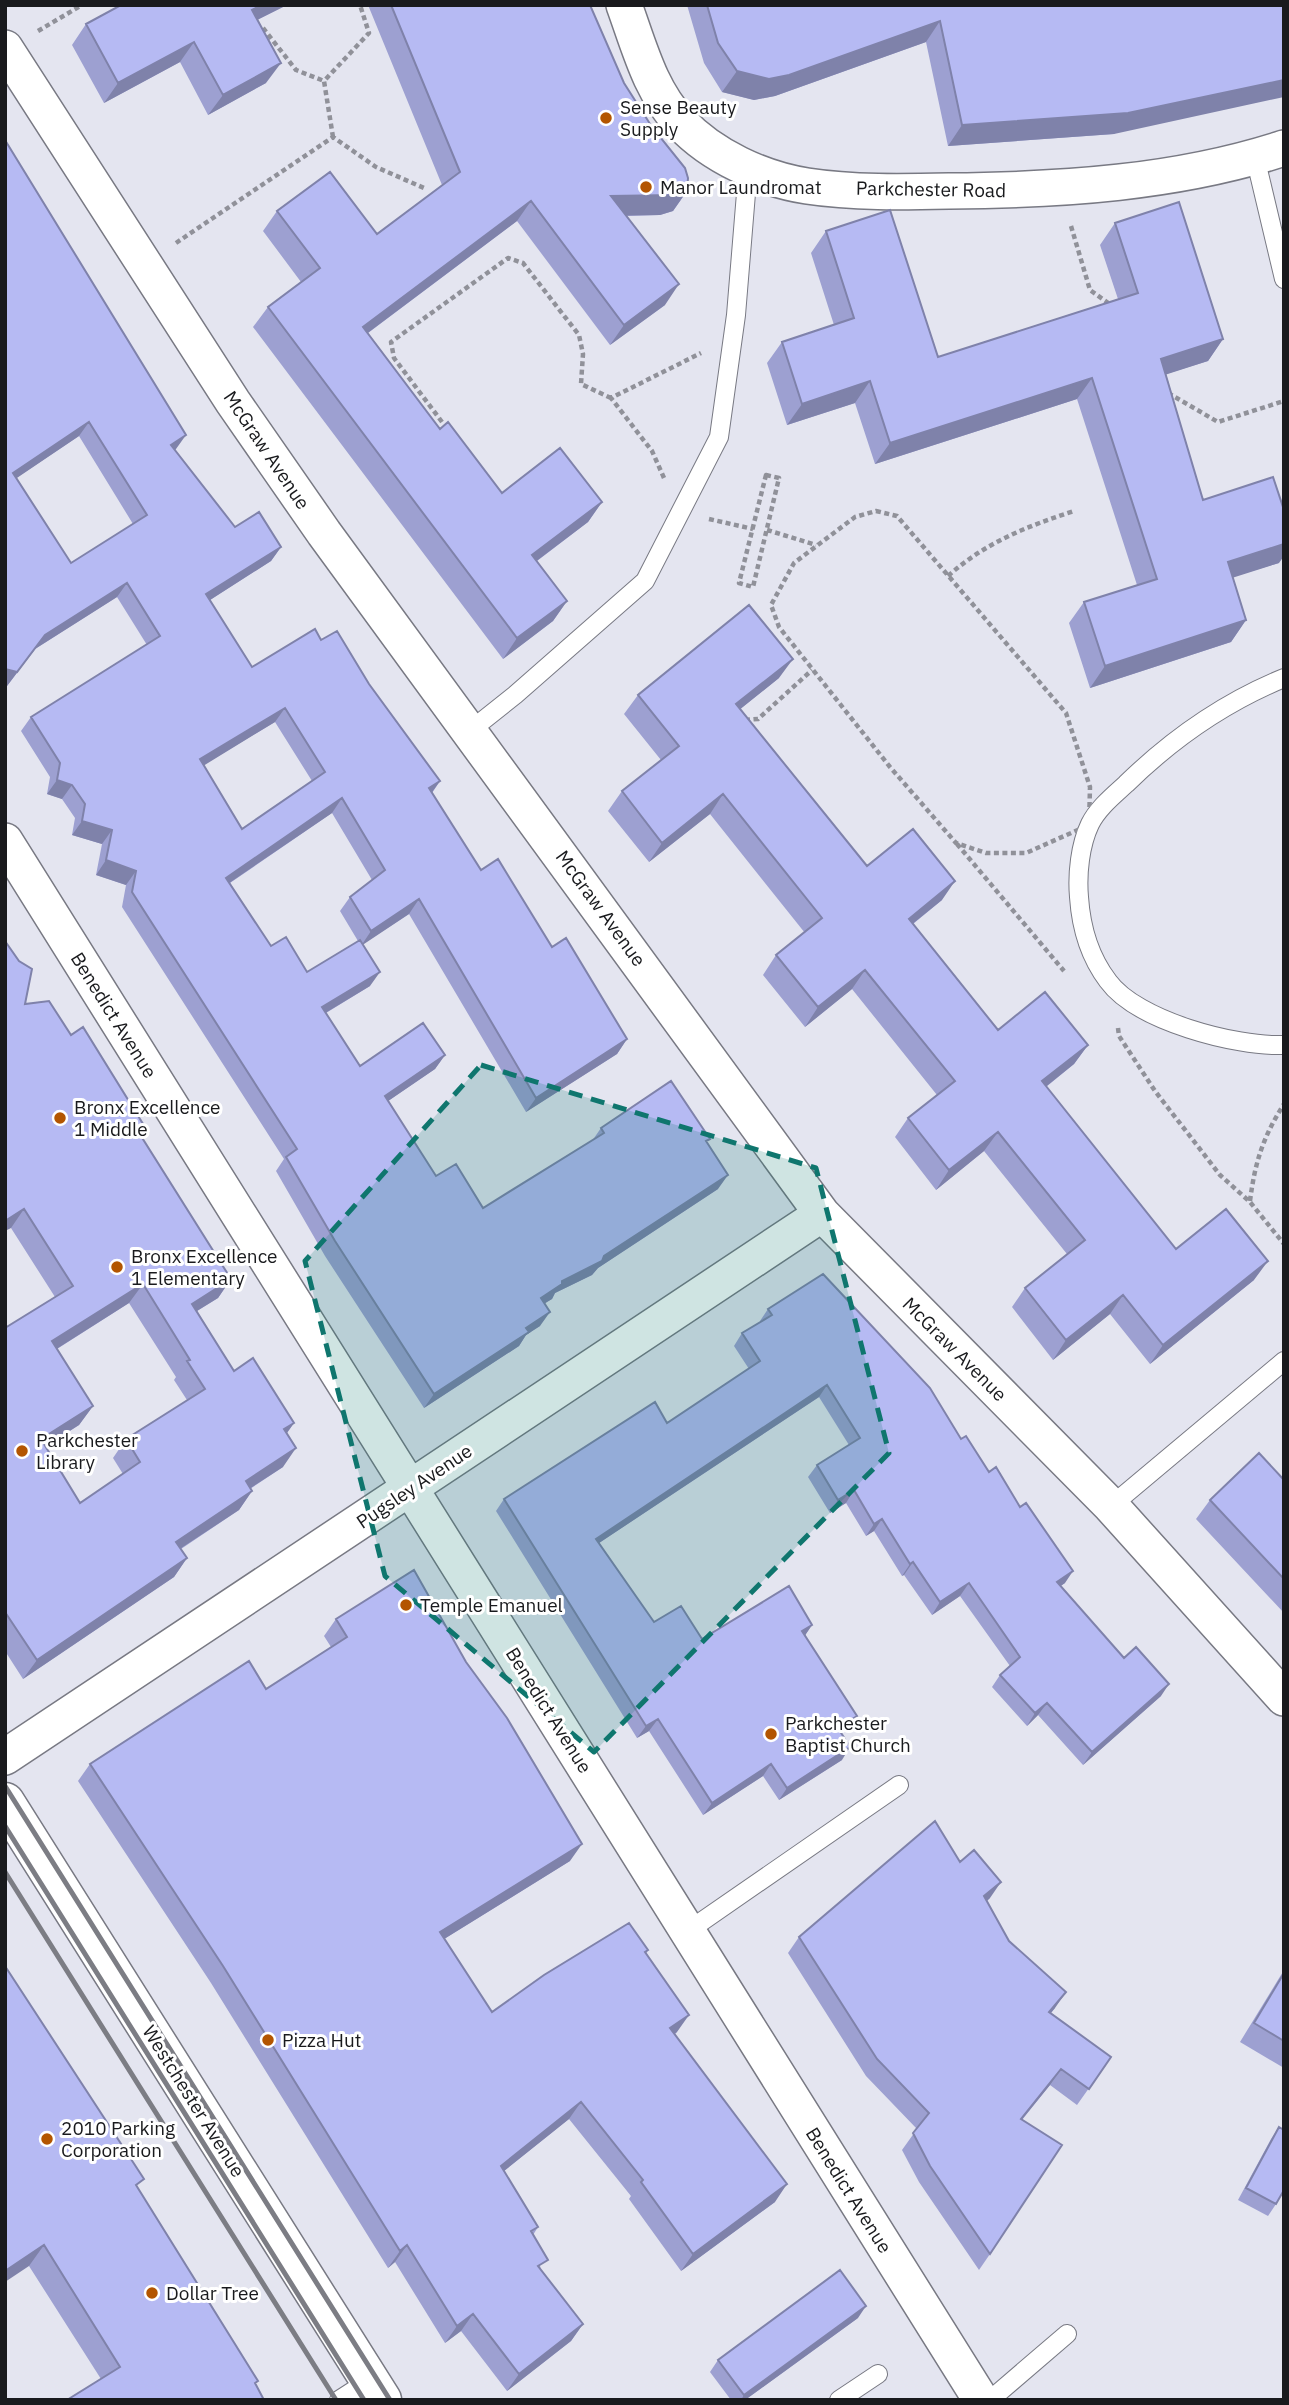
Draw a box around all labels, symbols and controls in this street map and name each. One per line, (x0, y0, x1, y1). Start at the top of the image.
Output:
place label: Sense Beauty Supply (620, 95, 737, 141)
marker: Sense Beauty Supply (598, 110, 614, 126)
place label: Manor Laundromat (660, 175, 822, 199)
street label: Parkchester Road (856, 176, 1006, 202)
marker: Manor Laundromat (638, 179, 654, 195)
street label: McGraw Avenue (219, 386, 315, 514)
street label: McGraw Avenue (551, 845, 651, 971)
street label: Benedict Avenue (66, 948, 162, 1082)
place label: Bronx Excellence 1 Middle (74, 1095, 221, 1141)
marker: Bronx Excellence 1 Middle (52, 1110, 68, 1126)
place label: Bronx Excellence 1 Elementary (131, 1244, 278, 1290)
marker: Bronx Excellence 1 Elementary (109, 1259, 125, 1275)
street label: McGraw Avenue (898, 1292, 1012, 1406)
place label: Parkchester Library (36, 1428, 138, 1474)
street label: Pugsley Avenue (352, 1438, 476, 1534)
marker: Parkchester Library (14, 1443, 30, 1459)
place label: Temple Emanuel (420, 1593, 563, 1617)
marker: Temple Emanuel (398, 1597, 414, 1613)
street label: Benedict Avenue (501, 1643, 597, 1777)
place label: Parkchester Baptist Church (785, 1711, 911, 1757)
marker: Parkchester Baptist Church (763, 1726, 779, 1742)
street label: Westchester Avenue (138, 2021, 250, 2181)
place label: Pizza Hut (282, 2028, 361, 2052)
marker: Pizza Hut (260, 2032, 276, 2048)
place label: 2010 Parking Corporation (61, 2116, 175, 2162)
street label: Benedict Avenue (801, 2123, 897, 2257)
marker: 2010 Parking Corporation (39, 2131, 55, 2147)
place label: Dollar Tree (166, 2281, 259, 2305)
marker: Dollar Tree (144, 2285, 160, 2301)

